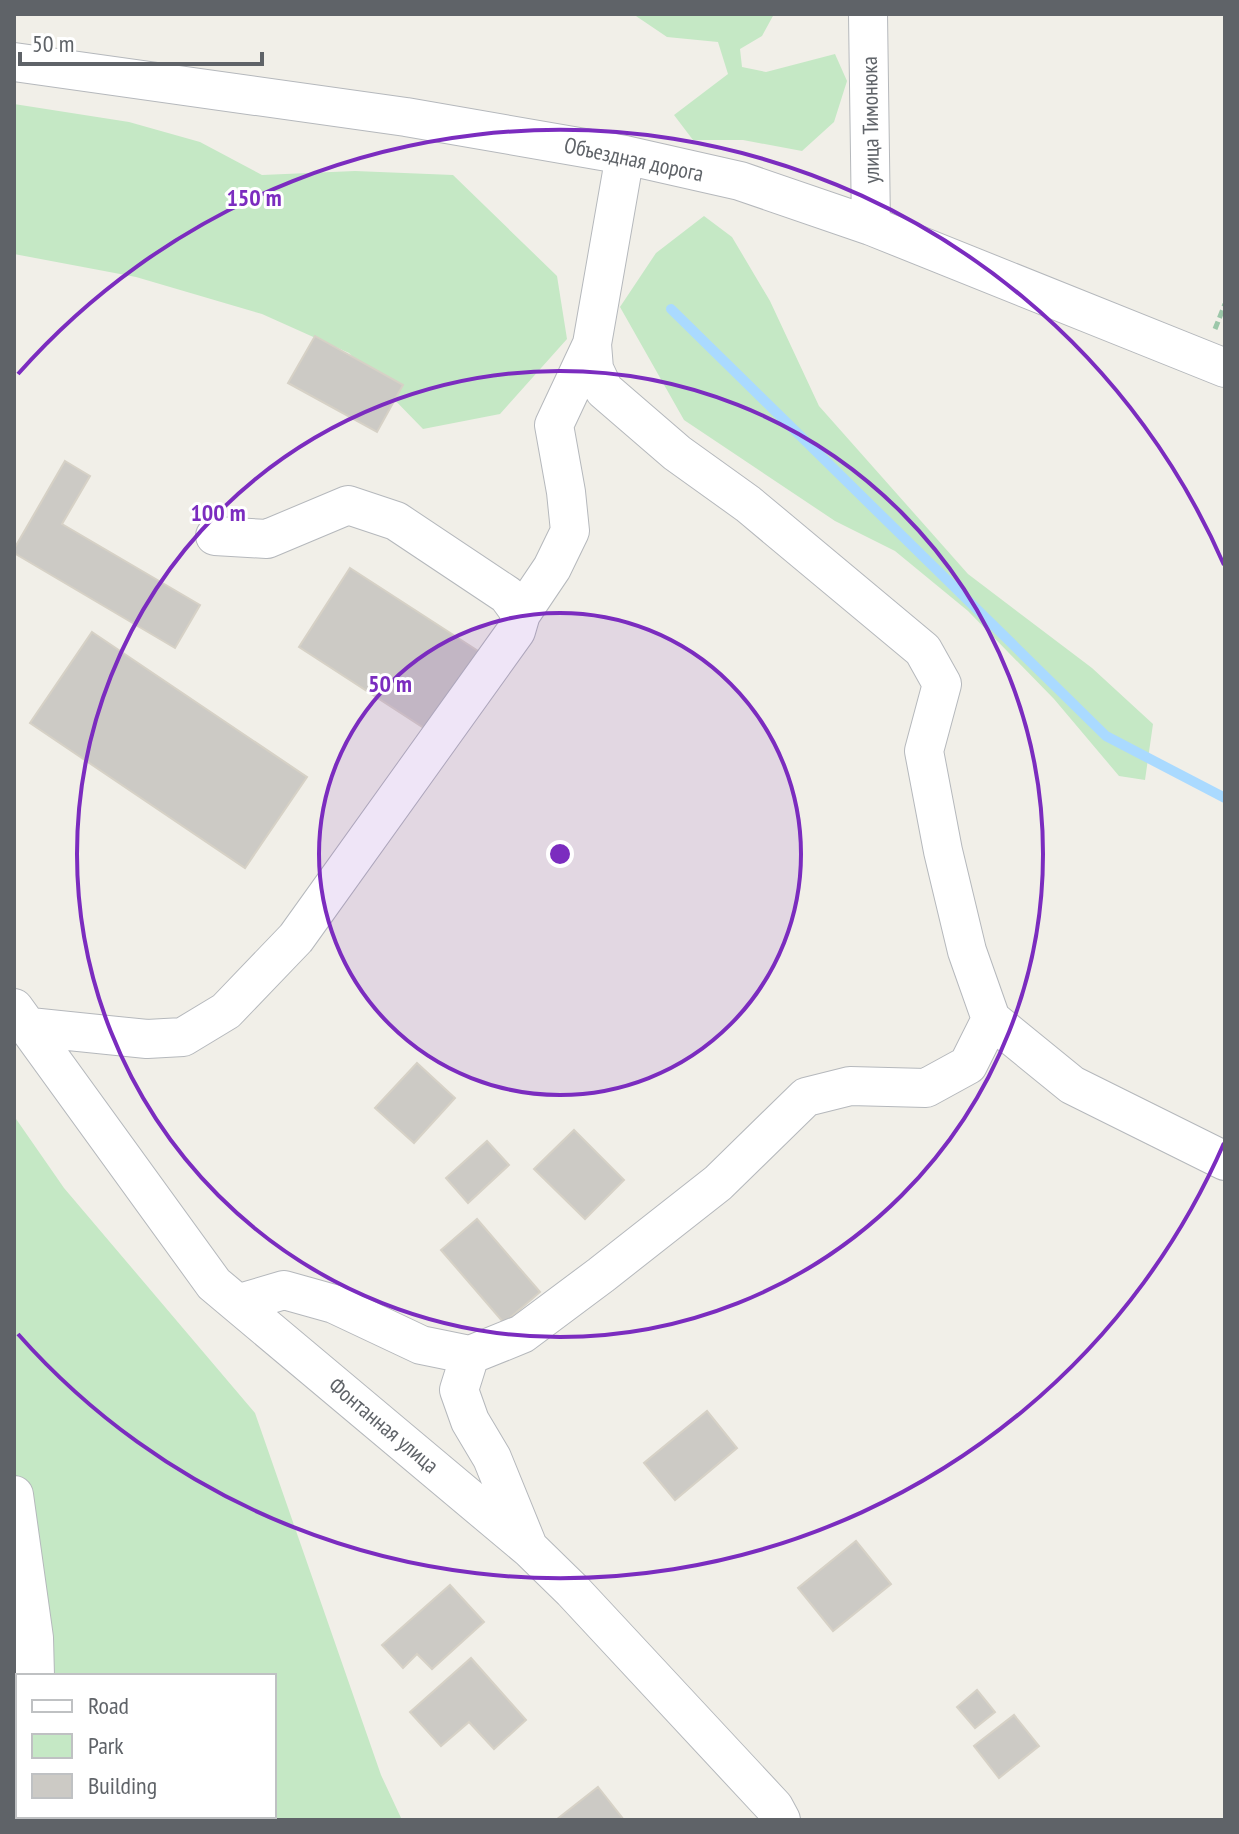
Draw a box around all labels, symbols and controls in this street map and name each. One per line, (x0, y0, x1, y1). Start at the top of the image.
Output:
scale bar (20, 16, 262, 66)
text: 50 m (32, 28, 74, 59)
street label: улица Тимонюка (855, 56, 885, 184)
street label: Объездная дорога (562, 131, 706, 187)
text: 150 m (226, 182, 282, 213)
text: 100 m (190, 497, 246, 528)
text: 50 m (368, 668, 412, 699)
centre of rings (546, 840, 574, 868)
street label: Фонтанная улица (323, 1371, 445, 1479)
legend (16, 1674, 276, 1818)
text: Road (88, 1690, 129, 1721)
text: Park (88, 1730, 124, 1761)
text: Building (88, 1770, 157, 1801)

